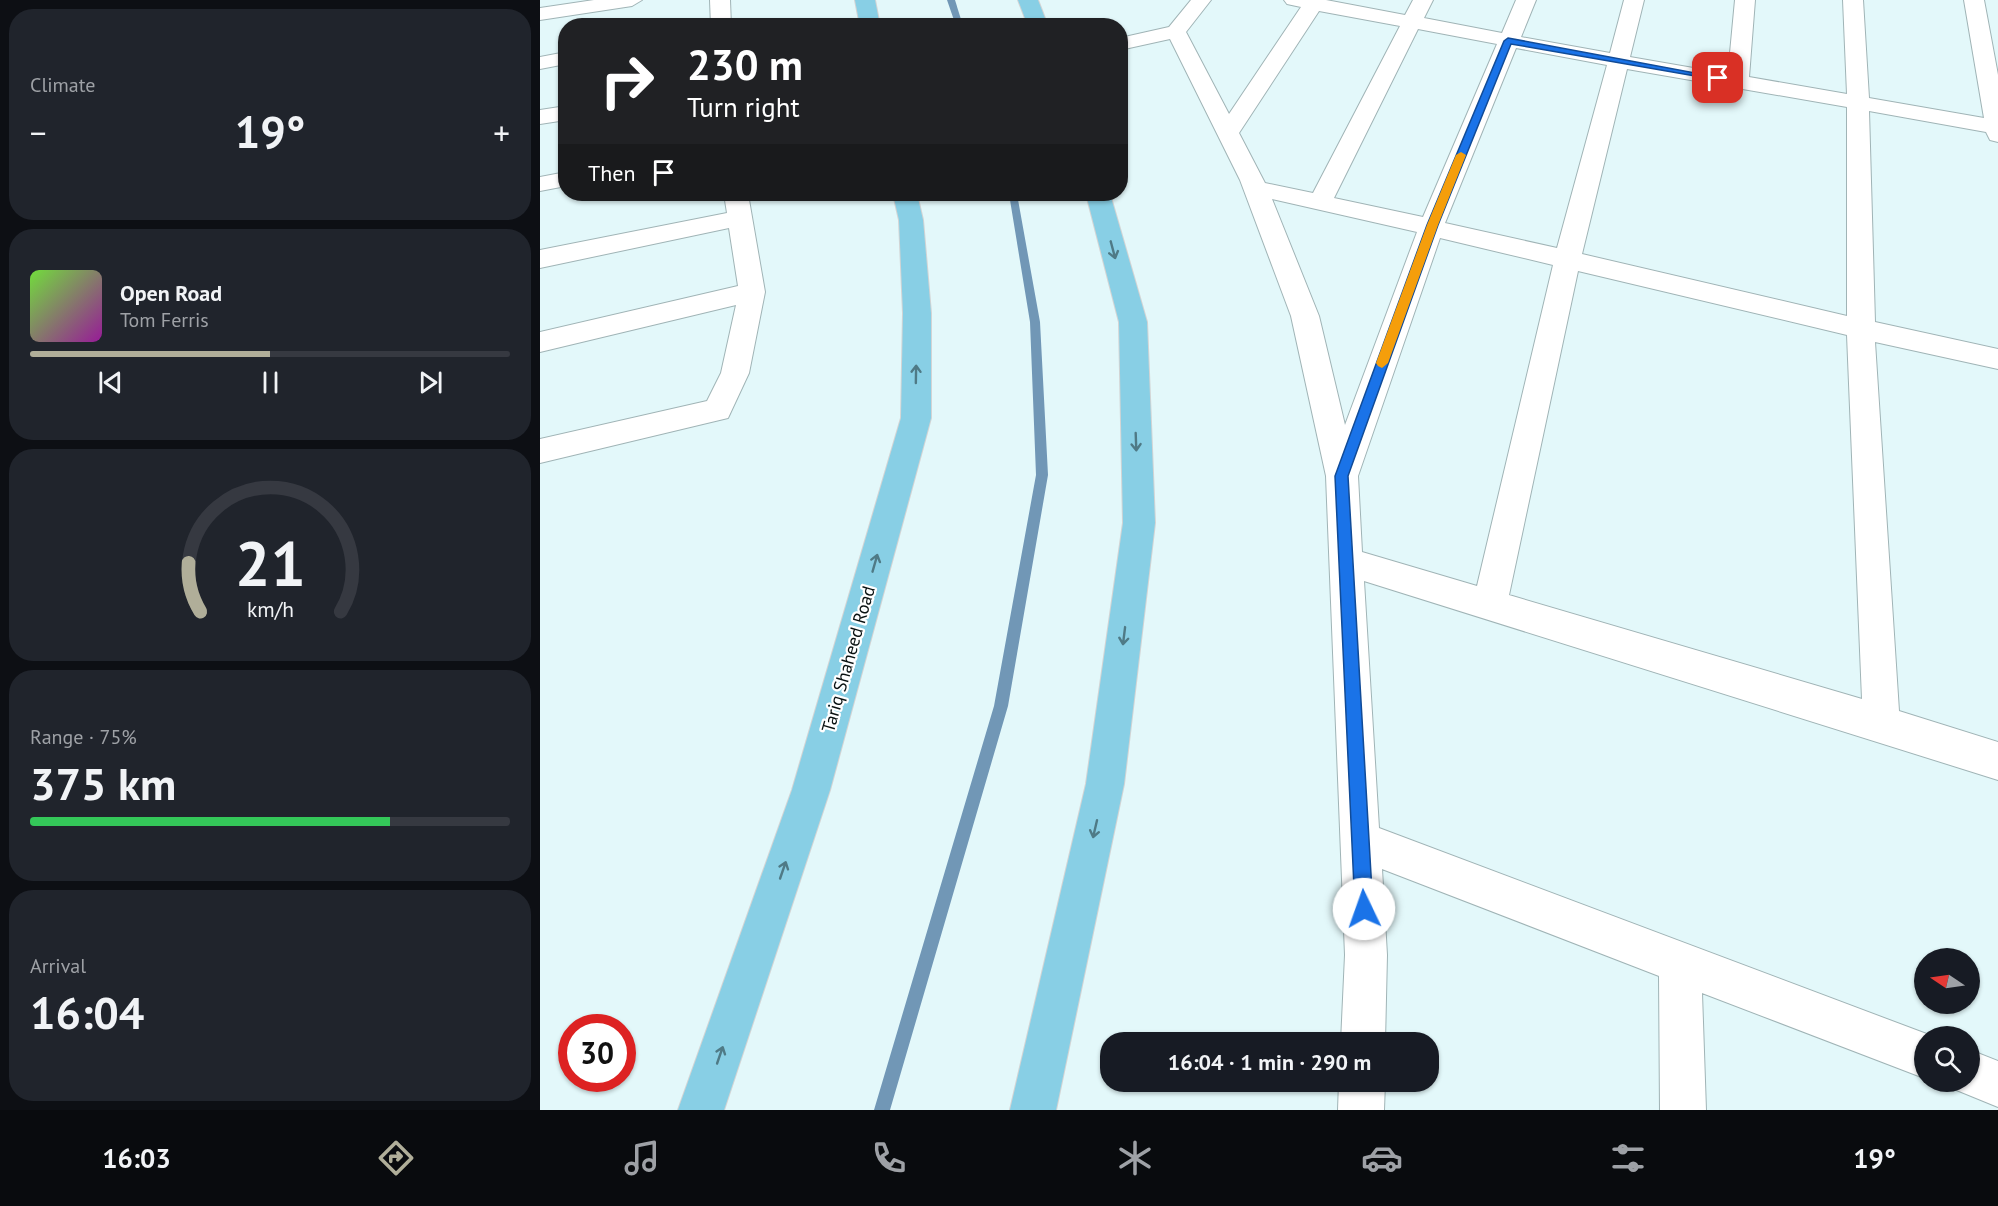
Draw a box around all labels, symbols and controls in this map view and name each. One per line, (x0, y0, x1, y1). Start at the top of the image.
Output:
text: 230 m (687, 37, 803, 92)
icon: right (588, 42, 666, 120)
pin (1692, 52, 1743, 103)
icon: arrive (1701, 61, 1734, 94)
text: Climate (30, 72, 96, 98)
text: Turn right (687, 90, 800, 124)
text: 19° (235, 102, 305, 160)
text: − (30, 111, 47, 154)
text: + (493, 111, 510, 154)
icon: arrive (647, 156, 680, 189)
text: Then (588, 159, 635, 187)
one-way arrow (1108, 240, 1119, 259)
text: Open Road (120, 279, 222, 307)
text: Tom Ferris (120, 307, 209, 333)
one-way arrow (911, 364, 922, 384)
icon: previous (94, 366, 127, 399)
icon: pause (254, 366, 287, 399)
icon: next (414, 366, 447, 399)
one-way arrow (1131, 432, 1142, 452)
text: 21 (235, 522, 305, 603)
one-way arrow (870, 554, 881, 573)
street label: Tariq Shaheed Road (816, 583, 880, 735)
text: km/h (246, 595, 293, 623)
one-way arrow (1119, 626, 1130, 646)
text: Range · 75% (30, 724, 137, 750)
text: 375 km (30, 754, 176, 812)
one-way arrow (1089, 819, 1101, 838)
one-way arrow (779, 862, 790, 880)
position arrow (1332, 877, 1396, 941)
north arrow (1914, 948, 1980, 1014)
map controls (1914, 948, 1980, 1092)
text: Arrival (30, 953, 86, 979)
text: 16:04 (30, 983, 144, 1041)
speed limit sign: 30 (558, 1014, 636, 1092)
button: search (1914, 1026, 1980, 1092)
one-way arrow (715, 1046, 726, 1065)
text: 16:04 · 1 min · 290 m (1168, 1048, 1371, 1076)
icon: directions (375, 1137, 417, 1179)
icon: music (621, 1137, 663, 1179)
icon: phone (868, 1137, 910, 1179)
icon: climate (1114, 1137, 1156, 1179)
icon: car (1361, 1137, 1403, 1179)
icon: filters (1607, 1137, 1649, 1179)
text: 16:03 (102, 1141, 171, 1175)
text: 19° (1853, 1141, 1896, 1175)

